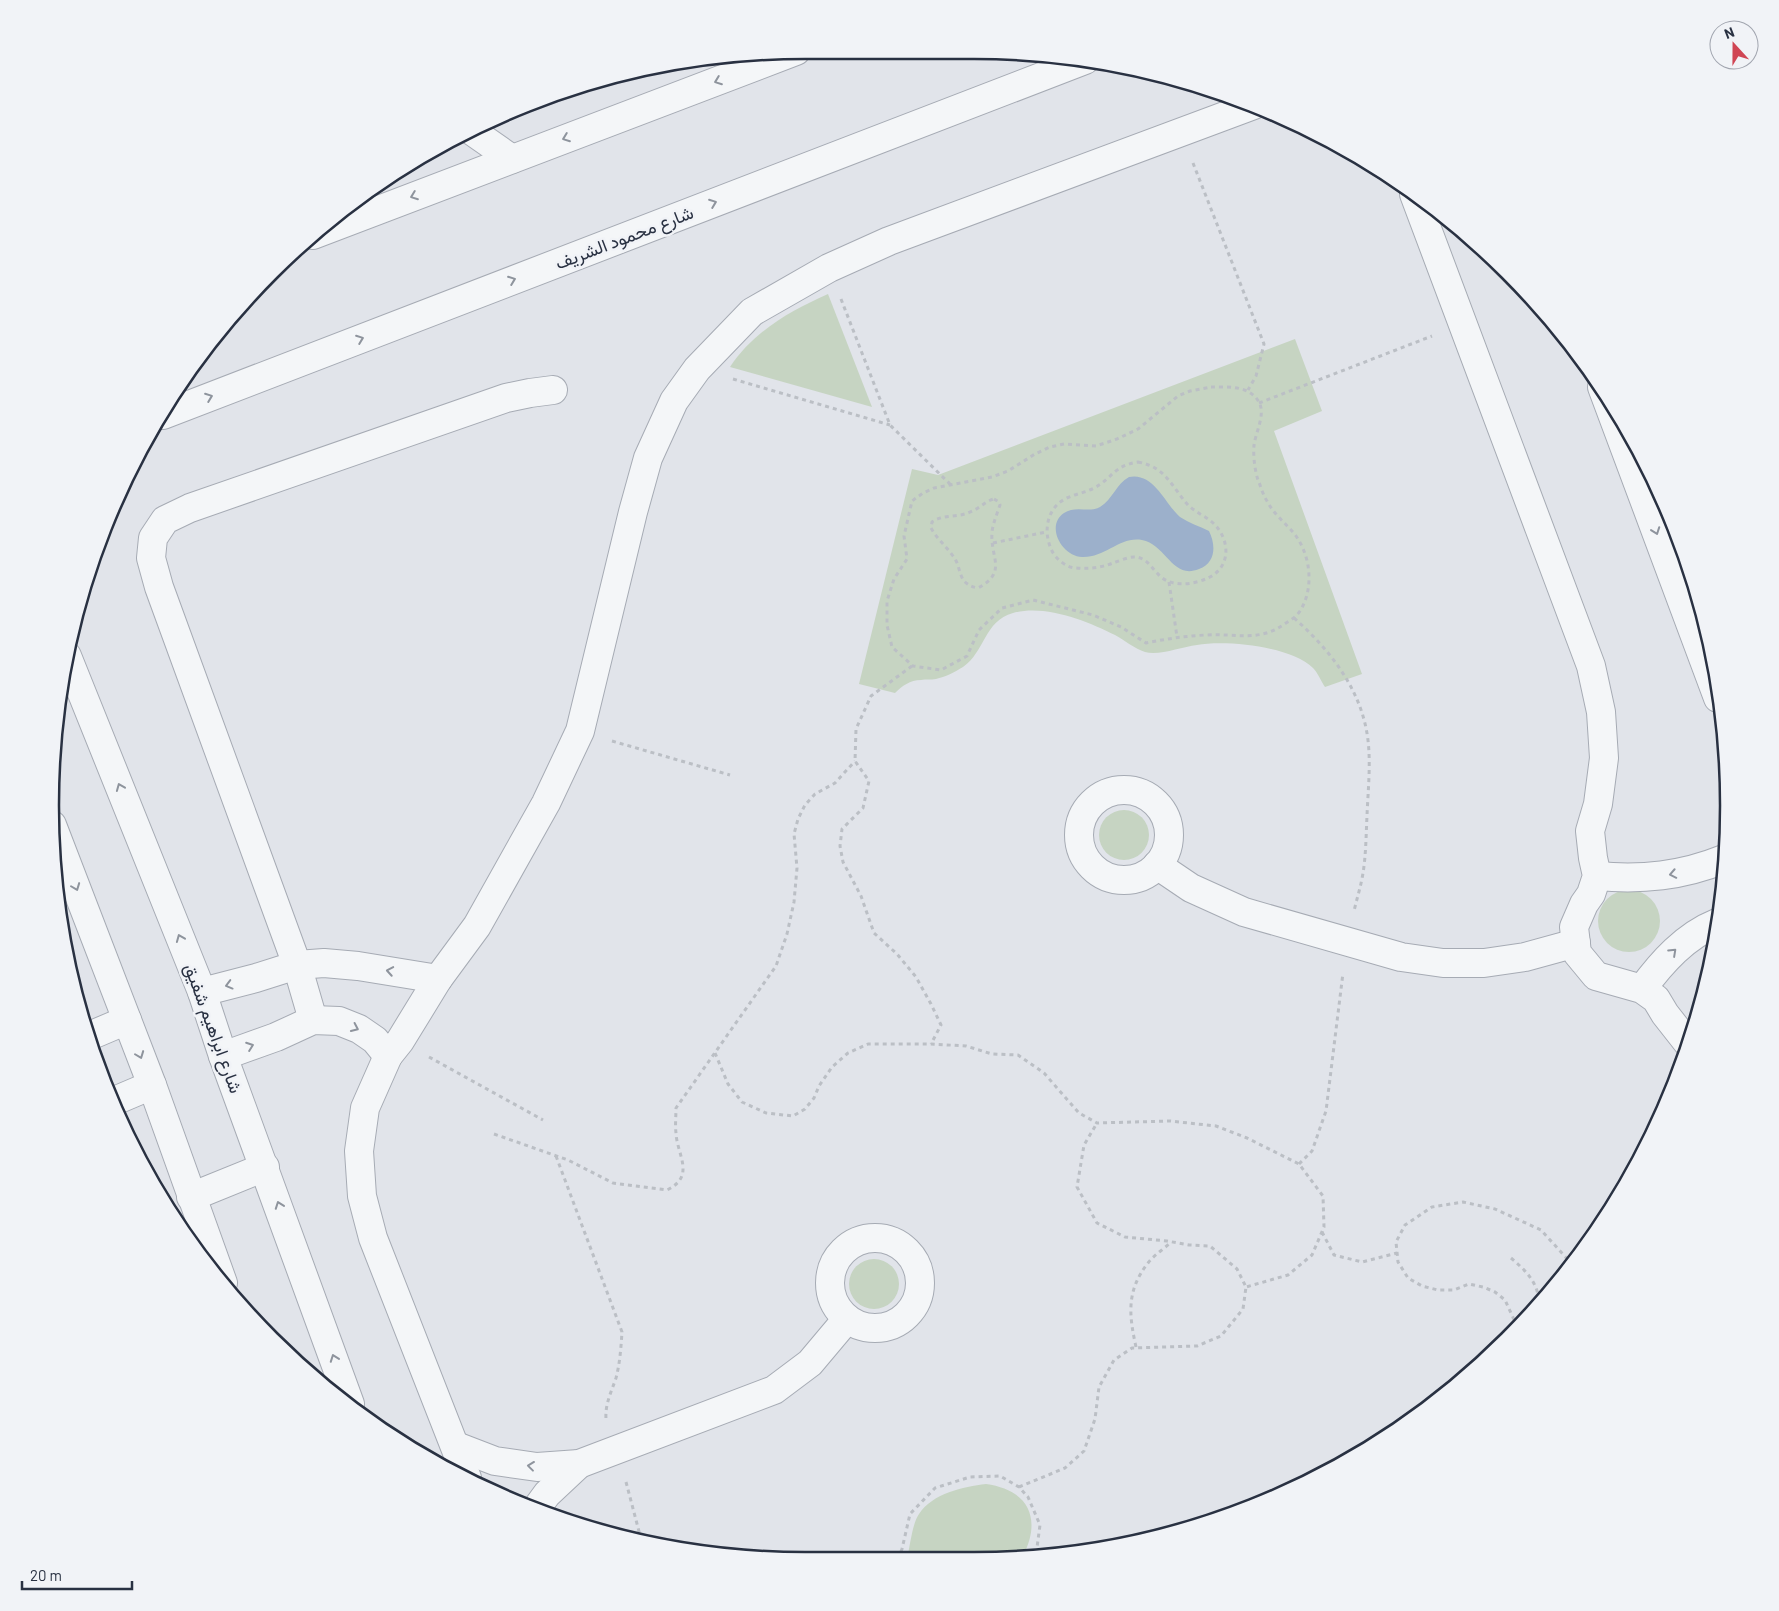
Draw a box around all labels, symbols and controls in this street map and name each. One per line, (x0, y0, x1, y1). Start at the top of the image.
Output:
north arrow (1709, 20, 1759, 70)
text: N (1722, 23, 1737, 42)
one-way arrow (714, 75, 723, 85)
one-way arrow (562, 132, 571, 142)
one-way arrow (410, 190, 419, 200)
one-way arrow (708, 199, 716, 209)
street label: شارع محمود الشريف (552, 201, 697, 275)
one-way arrow (507, 276, 516, 287)
one-way arrow (355, 335, 364, 345)
one-way arrow (204, 393, 212, 403)
one-way arrow (1650, 526, 1660, 535)
one-way arrow (115, 783, 126, 792)
one-way arrow (1668, 868, 1677, 878)
one-way arrow (70, 882, 80, 891)
one-way arrow (176, 934, 187, 943)
one-way arrow (1668, 949, 1677, 958)
street label: شارع ابراهيم شفيق (178, 960, 248, 1097)
one-way arrow (385, 967, 394, 977)
one-way arrow (226, 980, 234, 990)
one-way arrow (349, 1021, 358, 1031)
one-way arrow (245, 1042, 253, 1052)
one-way arrow (134, 1051, 144, 1059)
one-way arrow (275, 1202, 285, 1210)
one-way arrow (330, 1355, 340, 1363)
one-way arrow (526, 1461, 534, 1472)
scale bar (22, 1558, 132, 1590)
text: 20 m (30, 1566, 62, 1584)

